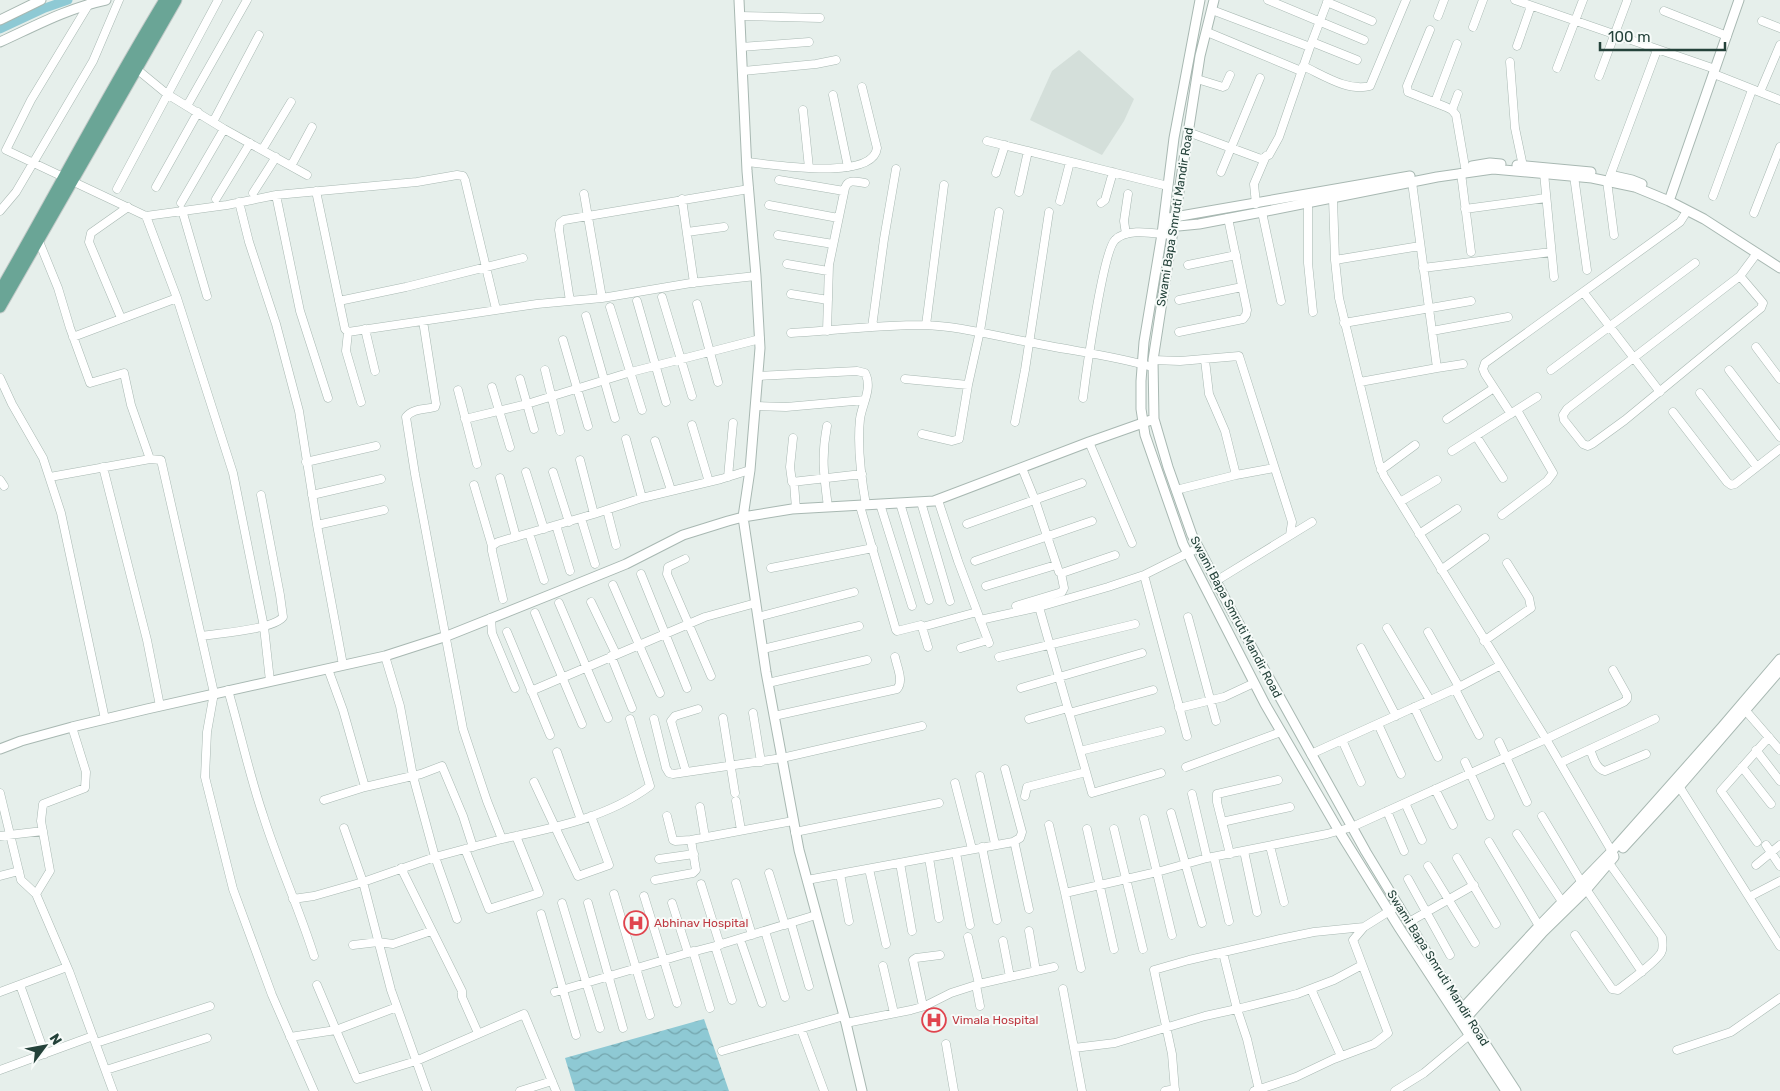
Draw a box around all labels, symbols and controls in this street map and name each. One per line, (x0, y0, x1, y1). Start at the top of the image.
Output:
scale bar (1600, 20, 1725, 52)
text: 100 m (1608, 28, 1650, 46)
street label: Swami Bapa Smruti Mandir Road (1154, 127, 1196, 307)
street label: Swami Bapa Smruti Mandir Road (1187, 534, 1285, 700)
street label: Swami Bapa Smruti Mandir Road (1384, 888, 1492, 1048)
hospital icon: Abhinav Hospital (623, 910, 649, 936)
place label: Abhinav Hospital (654, 916, 748, 930)
hospital icon: Vimala Hospital (921, 1007, 947, 1033)
place label: Vimala Hospital (952, 1013, 1038, 1027)
north arrow (20, 1021, 70, 1071)
text: N (46, 1031, 65, 1048)

